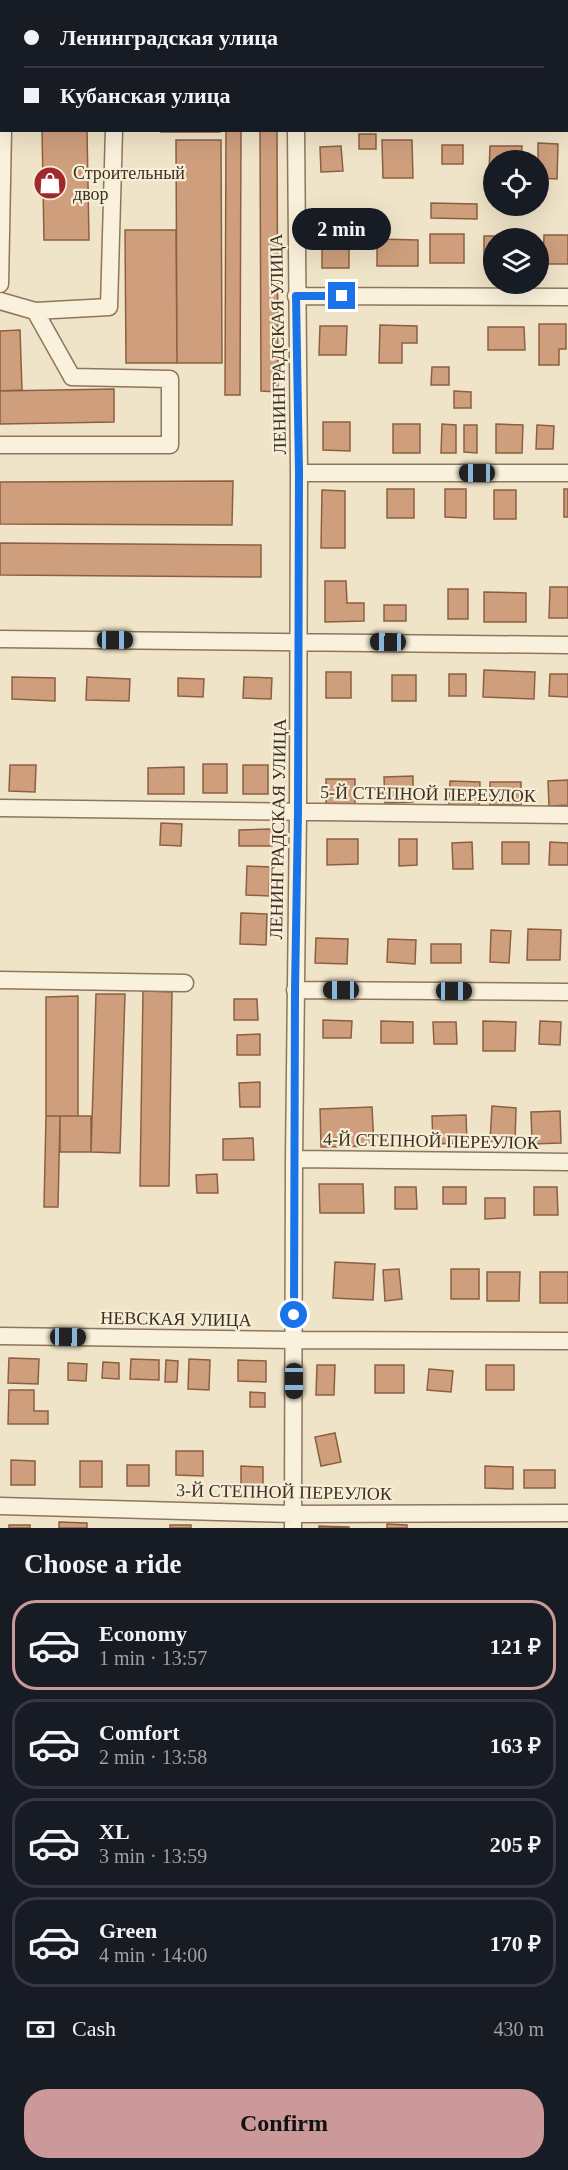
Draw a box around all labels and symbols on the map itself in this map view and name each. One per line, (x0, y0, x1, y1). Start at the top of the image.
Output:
place label: Строительный двор (73, 163, 185, 204)
shop icon: Строительный двор (32, 165, 68, 201)
callout: 2 min (292, 209, 392, 251)
street label: ЛЕНИНГРАДСКАЯ УЛИЦА (266, 233, 290, 455)
route end (328, 282, 355, 309)
car (459, 464, 495, 482)
car (97, 631, 133, 649)
car (370, 633, 406, 651)
street label: ЛЕНИНГРАДСКАЯ УЛИЦА (266, 718, 290, 940)
street label: 5-Й СТЕПНОЙ ПЕРЕУЛОК (320, 782, 537, 806)
car (323, 981, 359, 999)
car (436, 982, 472, 1000)
street label: 4-Й СТЕПНОЙ ПЕРЕУЛОК (323, 1129, 540, 1153)
route start (280, 1301, 307, 1328)
street label: НЕВСКАЯ УЛИЦА (100, 1308, 252, 1330)
car (50, 1328, 86, 1346)
car (285, 1363, 303, 1399)
street label: 3-Й СТЕПНОЙ ПЕРЕУЛОК (176, 1480, 393, 1504)

